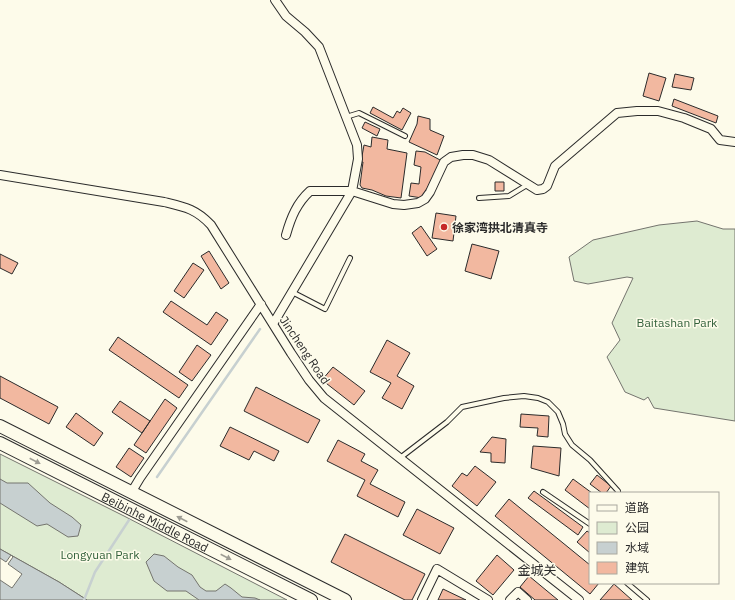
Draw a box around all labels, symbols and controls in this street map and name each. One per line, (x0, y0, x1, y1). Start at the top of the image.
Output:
place label: 徐家湾拱北清真寺 (452, 220, 548, 235)
marker: 徐家湾拱北清真寺 (439, 222, 449, 232)
street label: Jincheng Road (277, 313, 333, 387)
park label: Baitashan Park (637, 315, 718, 330)
one-way arrow (29, 458, 41, 464)
street label: Beibinhe Middle Road (99, 488, 211, 555)
legend (589, 492, 719, 584)
text: 道路 (625, 500, 649, 515)
one-way arrow (176, 516, 188, 522)
text: 公园 (625, 520, 649, 535)
text: 水域 (625, 540, 649, 555)
park label: Longyuan Park (61, 547, 140, 562)
one-way arrow (220, 554, 232, 560)
text: 建筑 (625, 560, 649, 575)
district label: 金城关 (517, 562, 557, 579)

